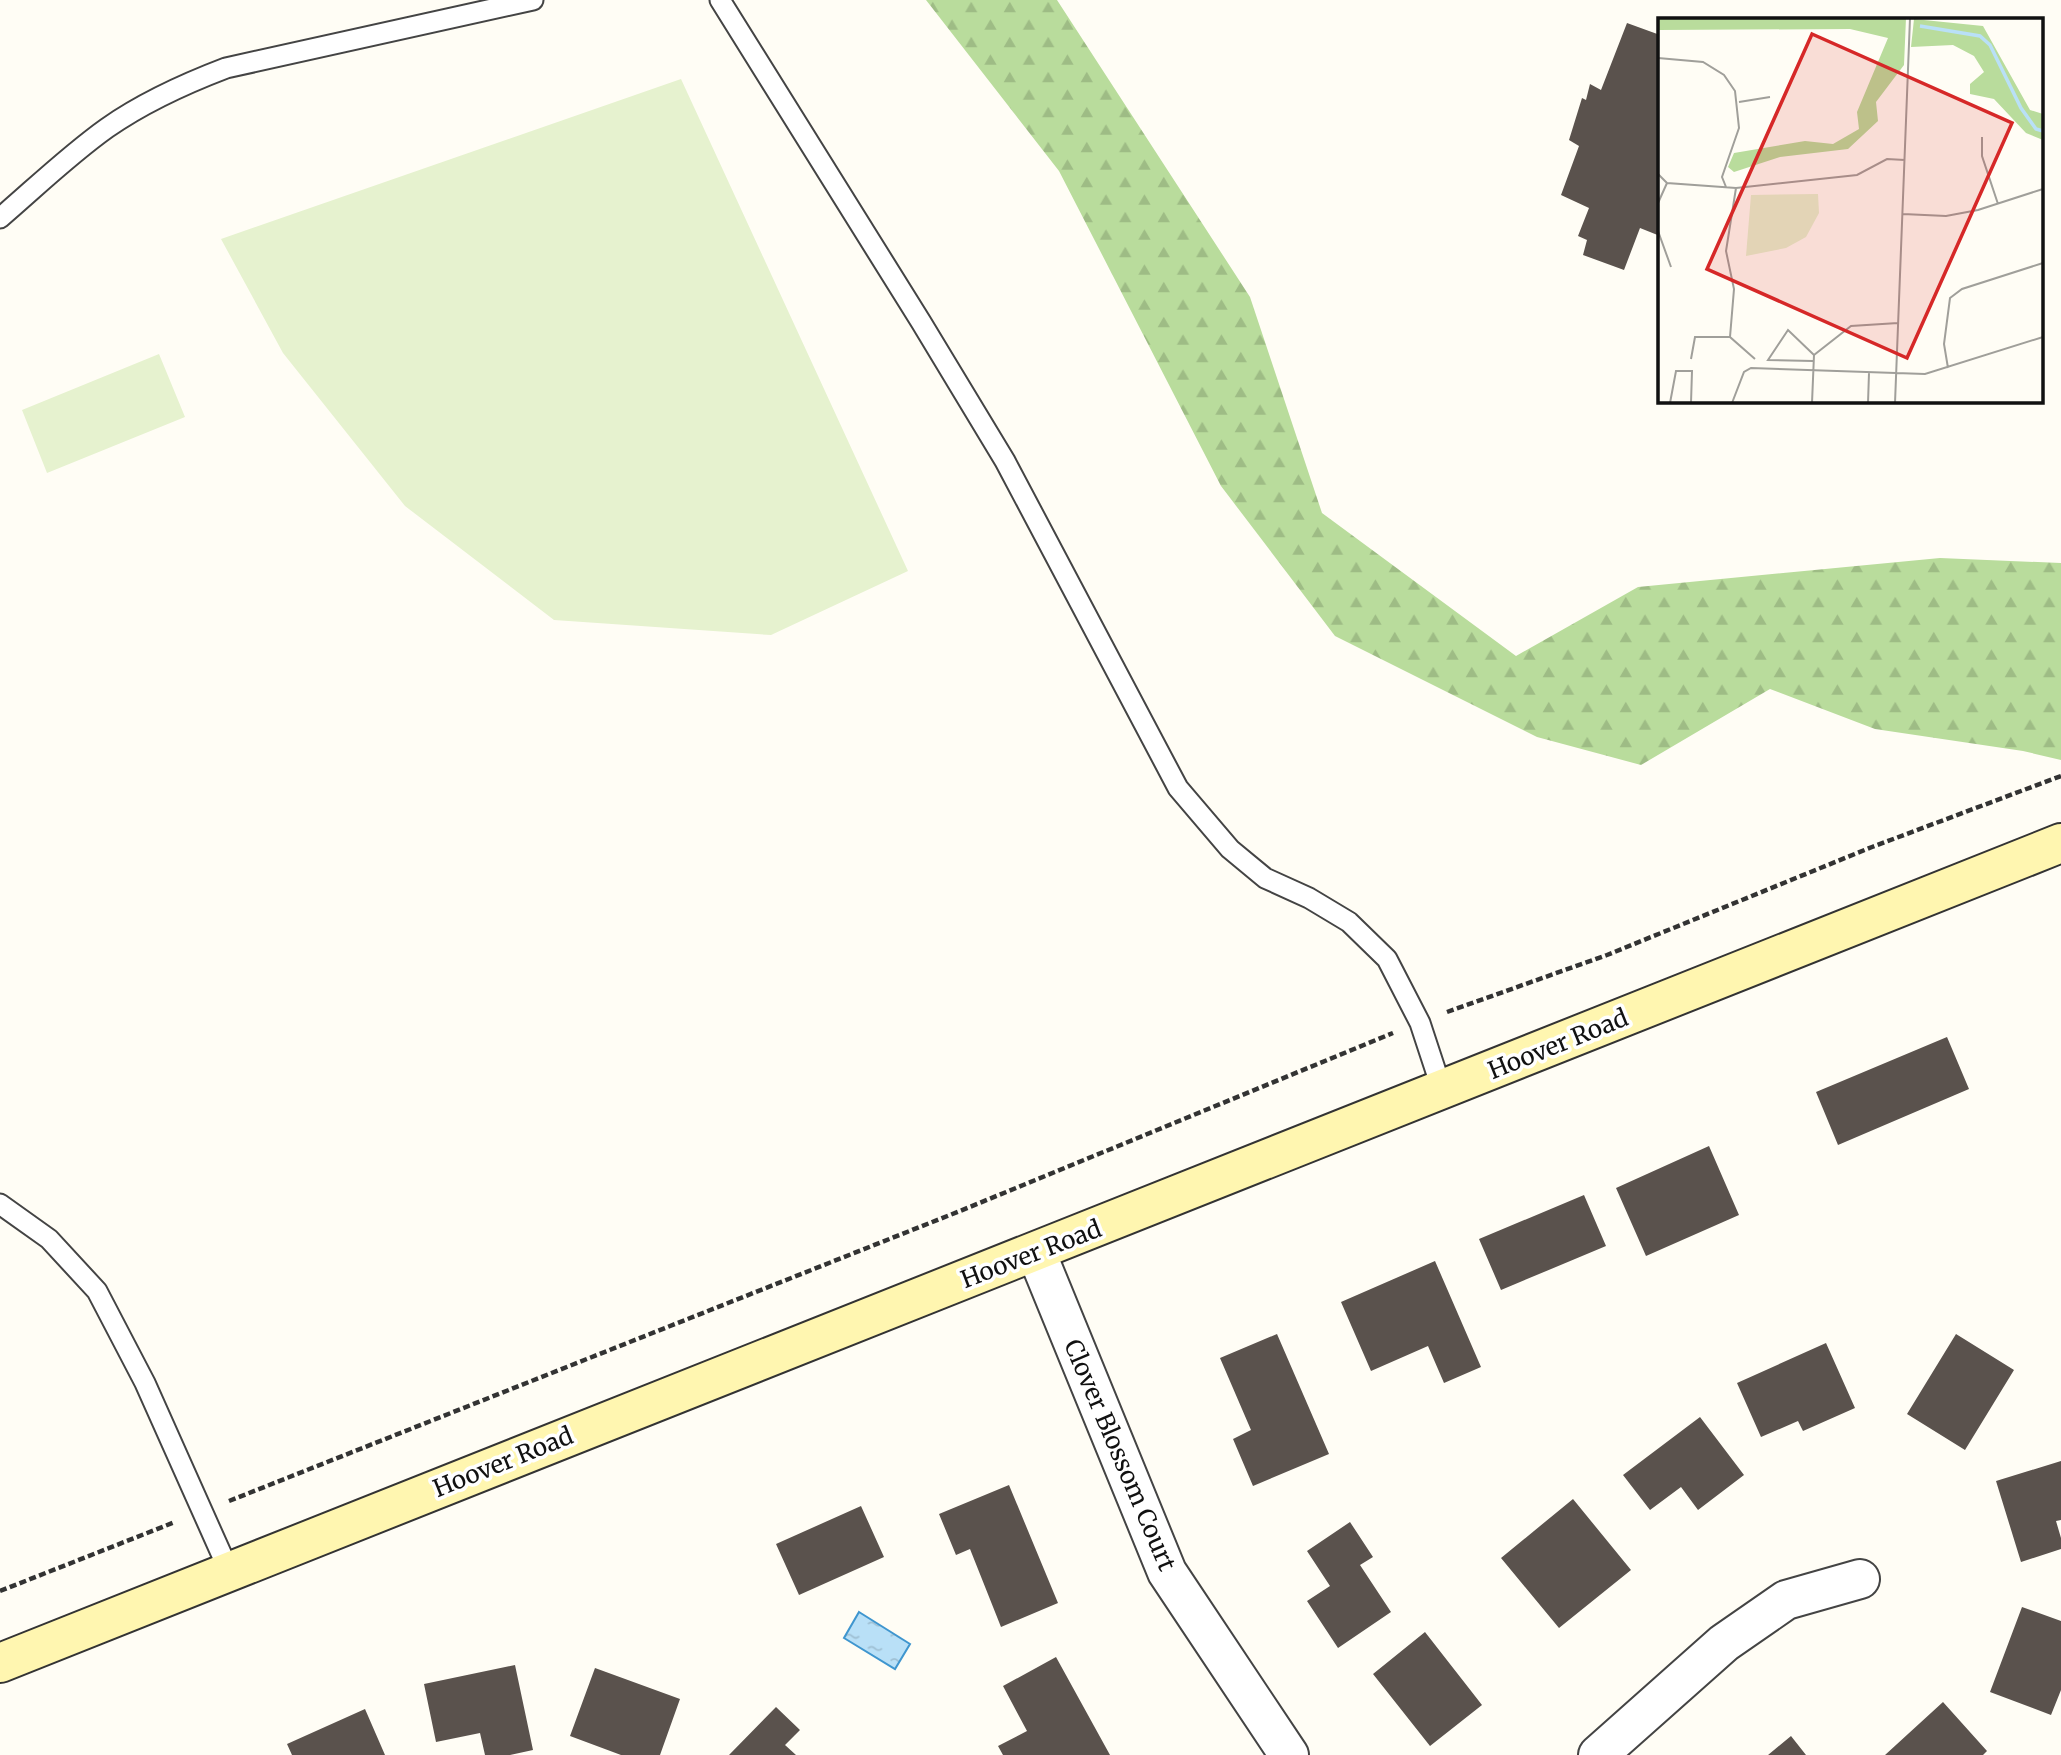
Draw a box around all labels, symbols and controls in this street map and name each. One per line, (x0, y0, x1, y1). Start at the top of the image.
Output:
inset map (1658, 18, 2044, 402)
street label: Hoover Road (1484, 1002, 1632, 1086)
street label: Hoover Road (956, 1213, 1106, 1295)
street label: Clover Blossom Court (1057, 1335, 1183, 1576)
street label: Hoover Road (429, 1420, 577, 1504)

